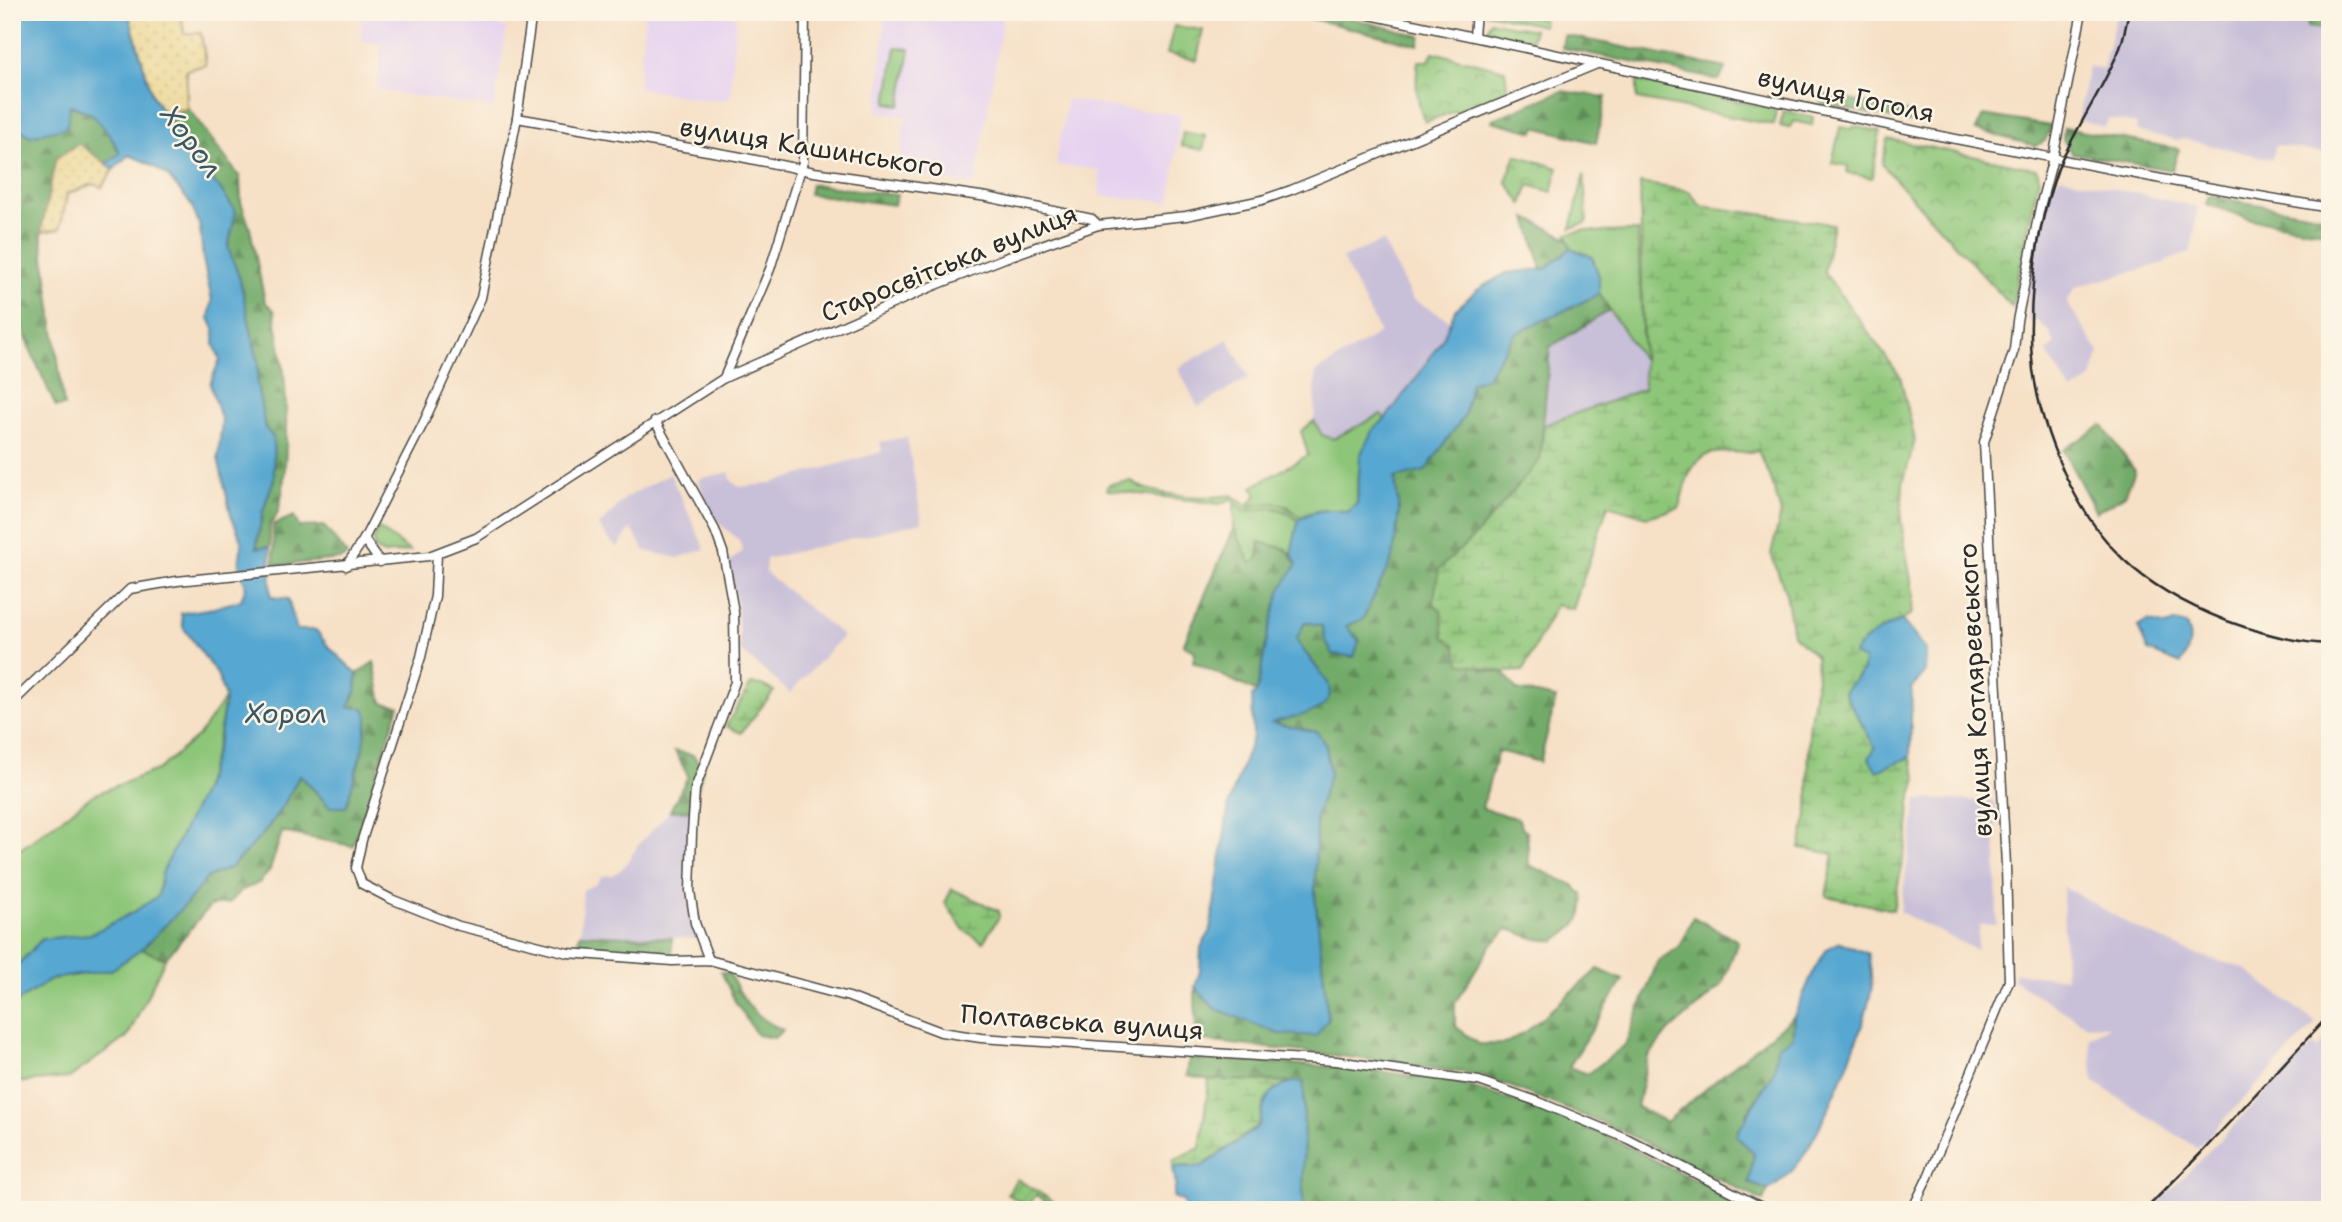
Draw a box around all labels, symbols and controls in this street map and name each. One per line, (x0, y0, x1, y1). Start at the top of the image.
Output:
street label: вулиця Гоголя (1754, 59, 1938, 130)
water label: Хорол (151, 96, 232, 185)
street label: вулиця Кашинського (677, 108, 947, 185)
street label: Старосвітська вулиця (815, 195, 1082, 330)
street label: вулиця Котляревського (1949, 542, 2000, 838)
water label: Хорол (244, 694, 327, 732)
street label: Полтавська вулиця (960, 996, 1205, 1047)

